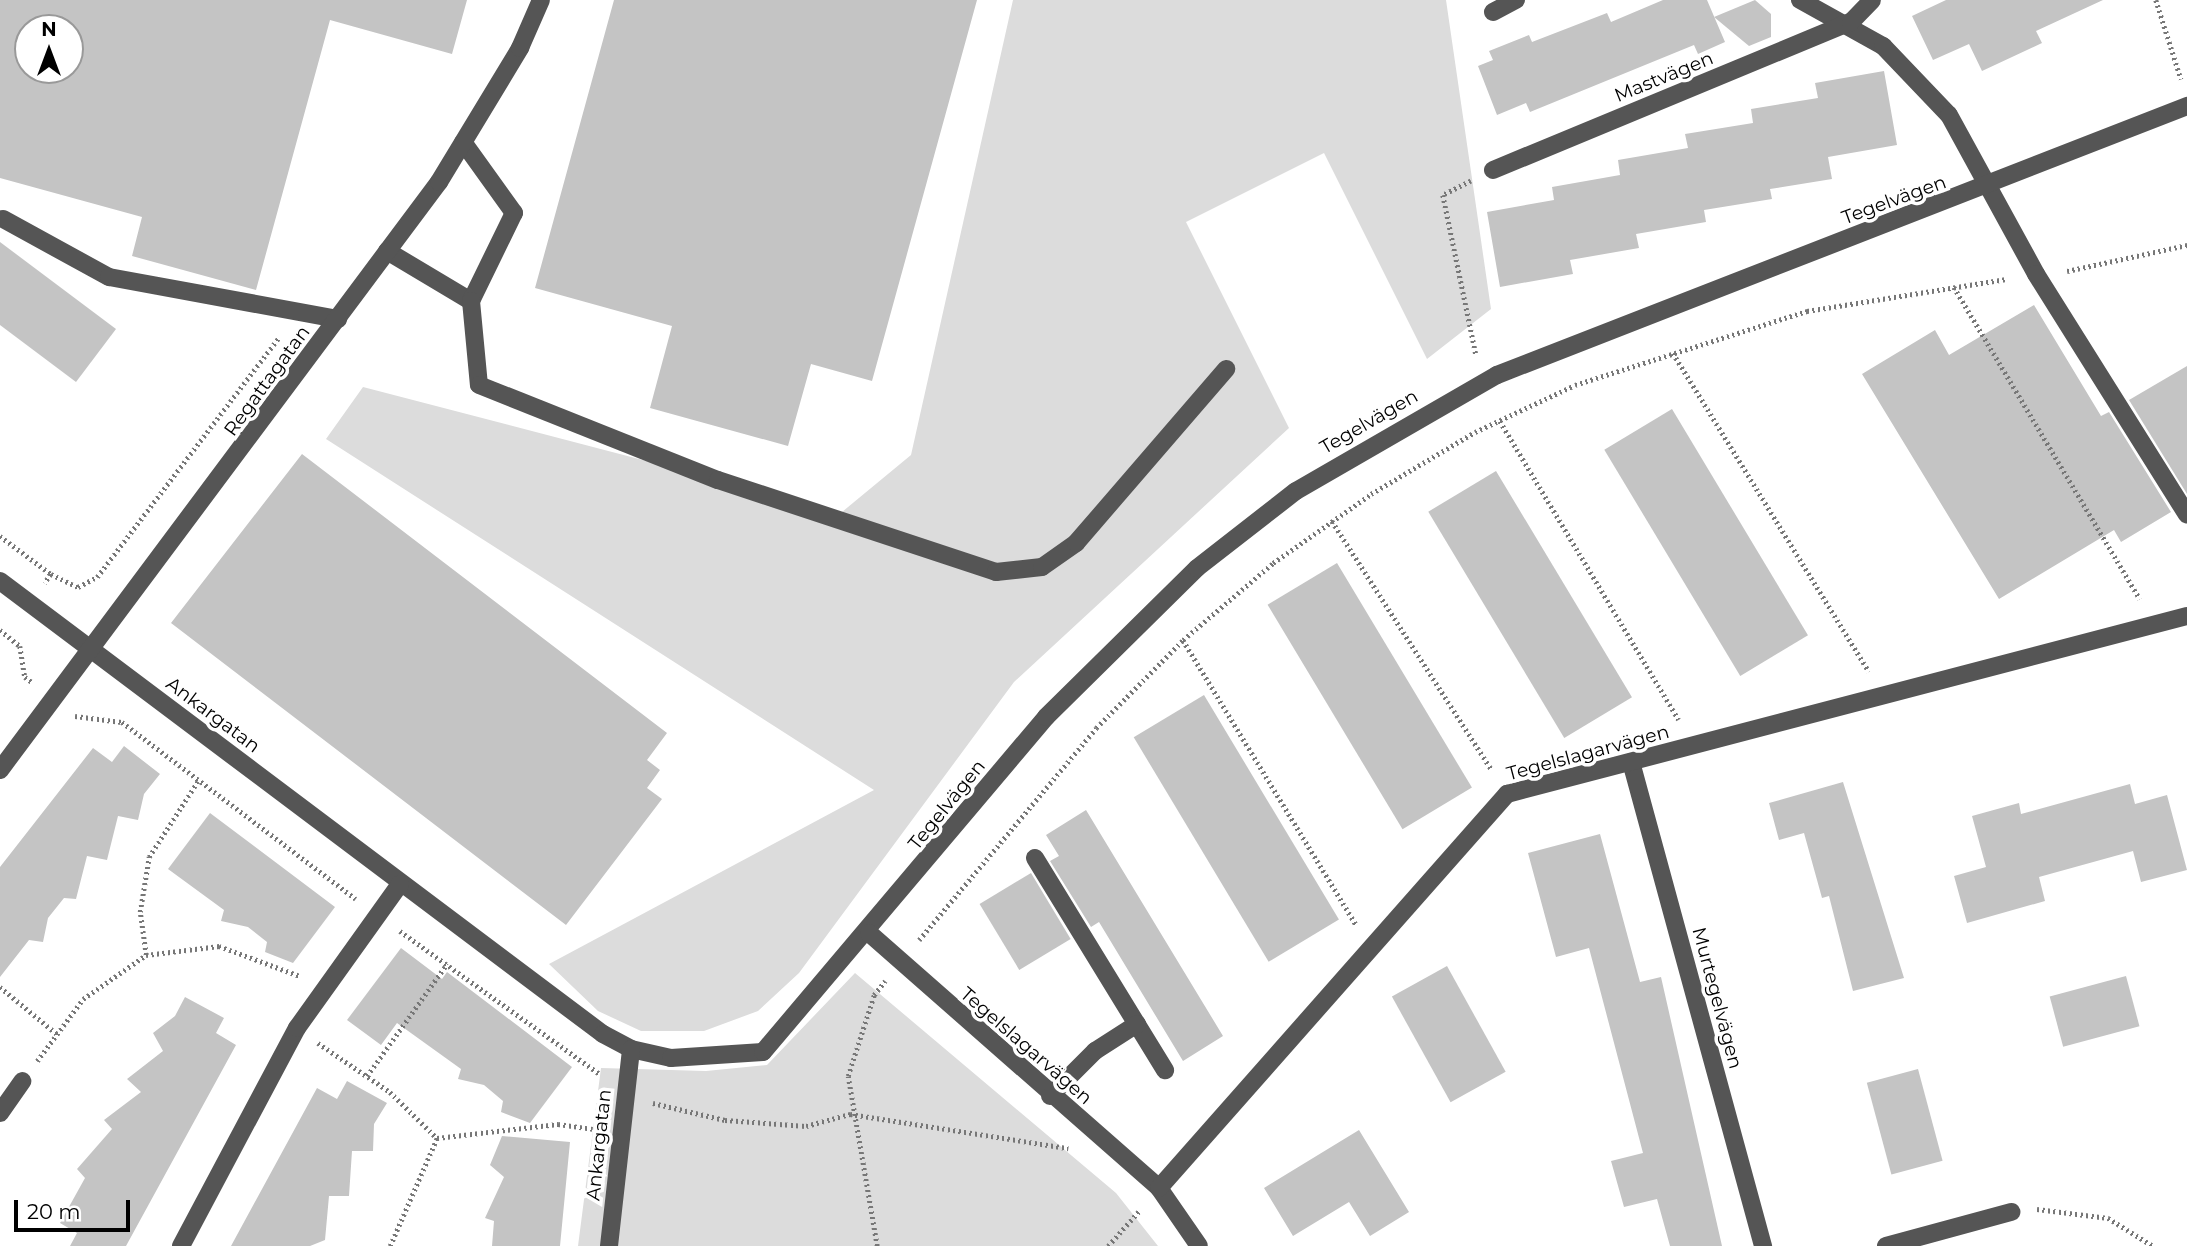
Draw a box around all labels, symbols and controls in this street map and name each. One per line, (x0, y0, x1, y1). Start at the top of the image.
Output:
north arrow (14, 14, 84, 84)
text: N (41, 18, 57, 41)
street label: Mastvägen (1611, 47, 1717, 107)
street label: Tegelvägen (1839, 171, 1949, 229)
street label: Regattagatan (219, 321, 315, 441)
street label: Tegelvägen (1316, 385, 1422, 459)
street label: Ankargatan (161, 672, 265, 758)
street label: Tegelslagarvägen (1504, 720, 1672, 786)
street label: Tegelvägen (904, 755, 990, 855)
street label: Murtegelvägen (1687, 925, 1747, 1071)
street label: Tegelslagarvägen (955, 983, 1097, 1109)
street label: Ankargatan (582, 1088, 616, 1202)
scale bar (18, 1186, 133, 1230)
text: 20 m (27, 1199, 81, 1224)

